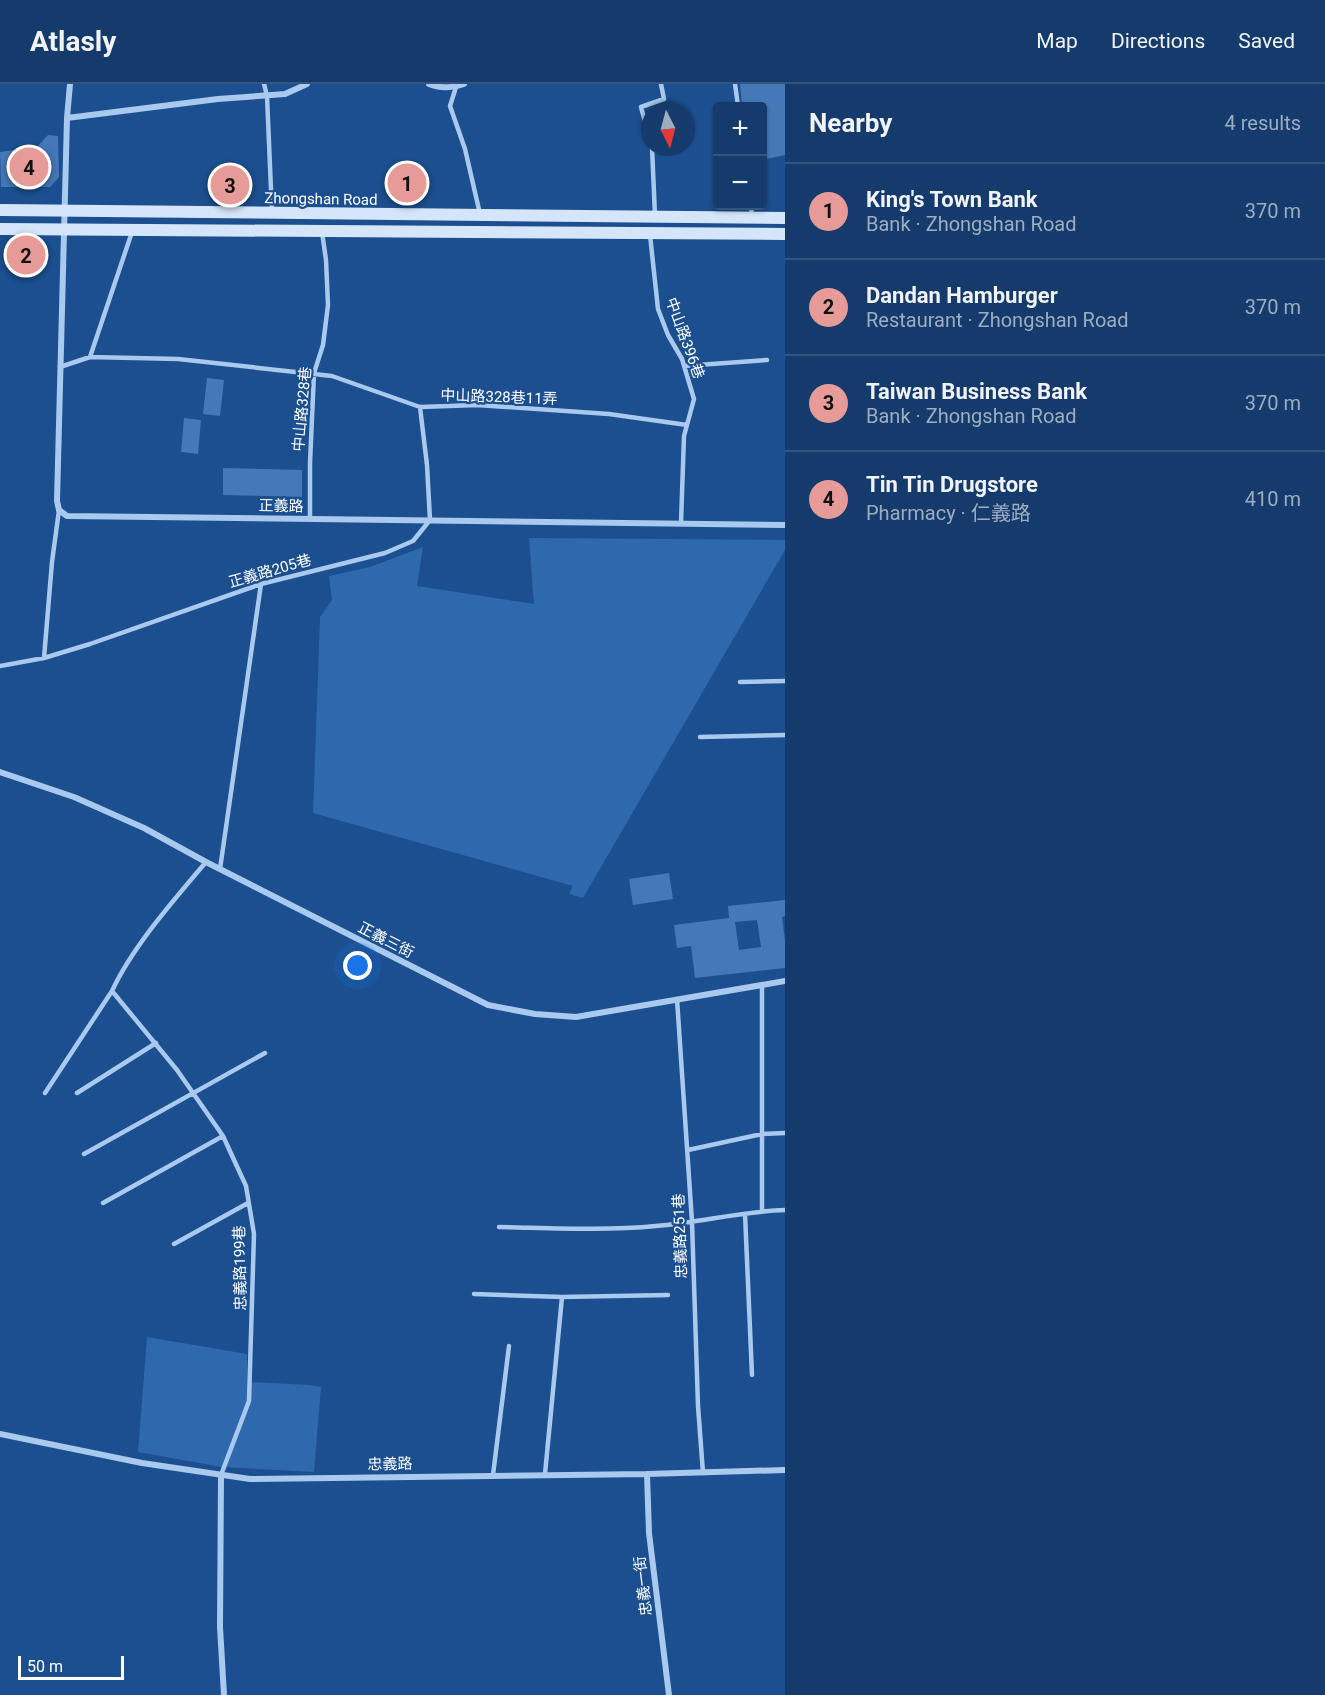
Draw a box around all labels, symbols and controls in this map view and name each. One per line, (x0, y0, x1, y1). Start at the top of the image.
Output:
text: Atlasly (30, 25, 116, 58)
text: Map (1036, 29, 1078, 53)
text: Directions (1111, 29, 1205, 53)
text: Saved (1238, 29, 1295, 53)
north arrow (641, 102, 695, 156)
map controls (713, 102, 767, 210)
button: + (713, 102, 767, 156)
text: Nearby (809, 108, 892, 138)
text: 4 results (1225, 111, 1301, 135)
pin: 4 (9, 144, 48, 190)
button: − (713, 156, 767, 210)
pin: 1 (388, 160, 426, 206)
pin: 3 (210, 162, 250, 208)
text: King's Town Bank (866, 187, 1038, 212)
street label: Zhongshan Road (264, 189, 378, 209)
text: 1 (823, 199, 834, 223)
text: 370 m (1245, 199, 1301, 223)
text: Bank · Zhongshan Road (866, 212, 1076, 236)
pin: 2 (6, 232, 46, 278)
text: Dandan Hamburger (866, 283, 1058, 308)
street label: 中山路396巷 (662, 295, 708, 381)
text: 2 (823, 295, 834, 319)
text: 370 m (1245, 295, 1301, 319)
text: Restaurant · Zhongshan Road (866, 308, 1129, 332)
street label: 中山路328巷 (289, 366, 315, 452)
text: Taiwan Business Bank (866, 379, 1087, 404)
street label: 中山路328巷11弄 (440, 386, 558, 408)
text: 3 (823, 391, 834, 415)
text: 370 m (1245, 391, 1301, 415)
text: Bank · Zhongshan Road (866, 404, 1076, 428)
text: Tin Tin Drugstore (866, 472, 1038, 497)
text: 4 (823, 487, 834, 511)
text: 410 m (1245, 487, 1301, 511)
street label: 正義路 (258, 497, 304, 515)
text: Pharmacy · 仁義路 (866, 501, 1031, 525)
street label: 正義路205巷 (227, 551, 313, 591)
street label: 正義三街 (355, 918, 417, 962)
your location (343, 951, 372, 980)
street label: 忠義路251巷 (670, 1193, 690, 1279)
street label: 忠義路199巷 (230, 1225, 250, 1311)
street label: 忠義路 (367, 1455, 413, 1473)
street label: 忠義一街 (630, 1555, 656, 1617)
scale bar (18, 1653, 124, 1680)
text: 50 m (27, 1657, 63, 1676)

